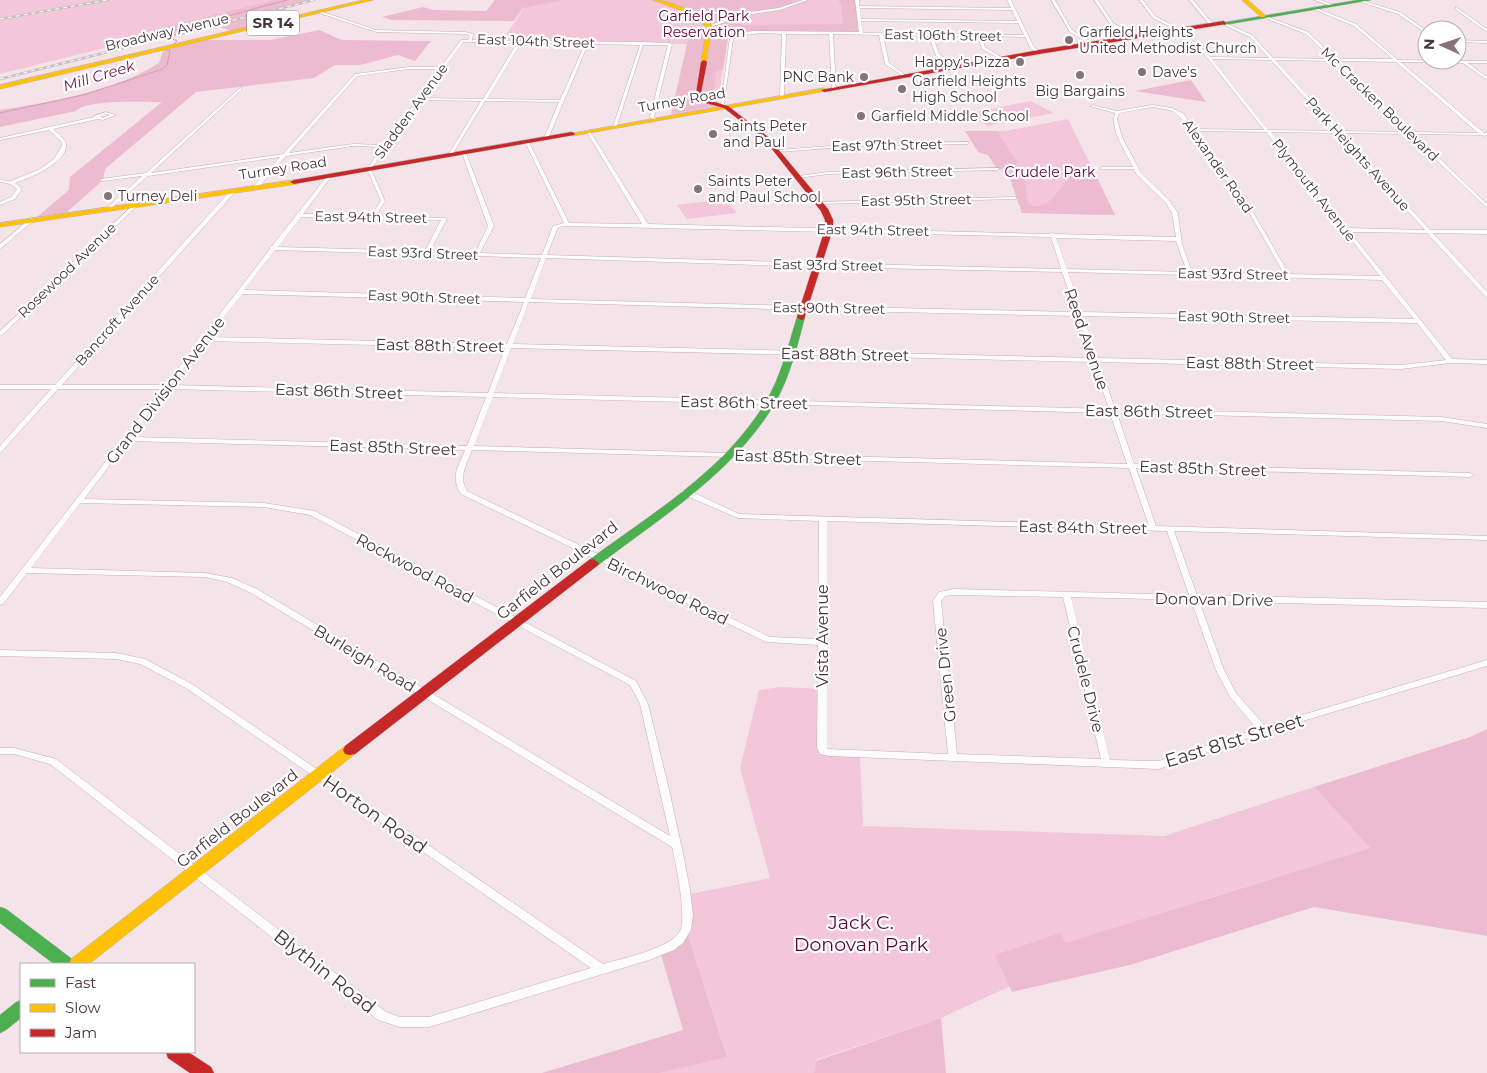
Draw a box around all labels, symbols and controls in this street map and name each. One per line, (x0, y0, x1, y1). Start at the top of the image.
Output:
park label: Garfield Park Reservation (659, 7, 750, 41)
street label: Broadway Avenue (103, 9, 231, 55)
road number: SR 14 (247, 10, 299, 36)
north arrow (1417, 20, 1467, 70)
place label: Garfield Heights United Methodist Church (1079, 23, 1257, 57)
street label: East 106th Street (884, 25, 1002, 45)
street label: East 104th Street (477, 30, 596, 52)
marker: Garfield Heights United Methodist Church (1063, 34, 1075, 46)
text: N (1420, 38, 1438, 50)
street label: Mc Cracken Boulevard (1317, 43, 1443, 165)
place label: Happy's Pizza (914, 53, 1010, 71)
water label: Mill Creek (61, 55, 138, 95)
marker: Happy's Pizza (1014, 56, 1026, 68)
street label: Sladden Avenue (370, 60, 452, 162)
place label: Dave's (1152, 63, 1197, 81)
marker: Dave's (1136, 66, 1148, 78)
place label: PNC Bank (782, 68, 855, 86)
marker: Big Bargains (1074, 69, 1086, 81)
marker: PNC Bank (858, 71, 870, 83)
place label: Garfield Heights High School (912, 72, 1026, 106)
place label: Big Bargains (1035, 82, 1125, 100)
street label: Turney Road (637, 83, 727, 117)
marker: Garfield Heights High School (896, 83, 908, 95)
street label: Park Heights Avenue (1302, 93, 1414, 215)
place label: Garfield Middle School (871, 107, 1029, 125)
marker: Garfield Middle School (855, 110, 867, 122)
street label: Alexander Road (1179, 115, 1257, 217)
place label: Saints Peter and Paul (723, 117, 807, 151)
marker: Saints Peter and Paul (707, 128, 719, 140)
street label: East 97th Street (831, 135, 943, 155)
street label: Plymouth Avenue (1268, 135, 1360, 245)
street label: Turney Road (238, 152, 328, 184)
street label: East 96th Street (841, 162, 953, 182)
park label: Crudele Park (1005, 163, 1096, 181)
place label: Saints Peter and Paul School (708, 172, 821, 206)
marker: Saints Peter and Paul School (692, 183, 704, 195)
place label: Turney Deli (118, 187, 197, 205)
marker: Turney Deli (102, 190, 114, 202)
street label: East 95th Street (860, 190, 972, 210)
street label: East 94th Street (315, 207, 428, 227)
street label: Rosewood Avenue (14, 218, 120, 322)
street label: East 94th Street (817, 220, 930, 240)
street label: East 93rd Street (367, 242, 479, 264)
street label: East 93rd Street (772, 255, 884, 275)
street label: East 93rd Street (1177, 264, 1289, 284)
street label: Bancroft Avenue (71, 270, 163, 370)
street label: East 90th Street (367, 286, 481, 308)
street label: Reed Avenue (1060, 286, 1113, 393)
street label: East 90th Street (772, 298, 886, 318)
street label: East 90th Street (1177, 307, 1291, 327)
street label: Grand Division Avenue (102, 313, 229, 468)
street label: East 88th Street (375, 335, 505, 356)
street label: East 88th Street (780, 344, 910, 365)
street label: East 88th Street (1185, 353, 1315, 374)
street label: East 86th Street (275, 380, 404, 403)
street label: East 86th Street (680, 392, 809, 413)
street label: East 86th Street (1085, 401, 1214, 422)
street label: East 85th Street (329, 436, 458, 459)
street label: East 85th Street (734, 446, 863, 469)
street label: East 85th Street (1139, 457, 1268, 480)
street label: Garfield Boulevard (493, 517, 622, 624)
street label: East 84th Street (1018, 517, 1148, 538)
street label: Rockwood Road (353, 529, 477, 607)
street label: Birchwood Road (604, 554, 732, 629)
street label: Vista Avenue (813, 584, 832, 688)
street label: Donovan Drive (1155, 589, 1273, 610)
street label: Burleigh Road (310, 621, 419, 696)
street label: Crudele Drive (1063, 624, 1108, 734)
street label: Green Drive (931, 627, 960, 723)
street label: East 81st Street (1162, 708, 1307, 773)
street label: Garfield Boulevard (173, 765, 302, 872)
street label: Horton Road (318, 770, 431, 859)
park label: Jack C. Donovan Park (794, 911, 929, 956)
street label: Blythin Road (269, 924, 380, 1018)
legend (20, 963, 195, 1053)
text: Fast (65, 973, 96, 992)
text: Slow (65, 998, 101, 1017)
text: Jam (64, 1023, 97, 1042)

